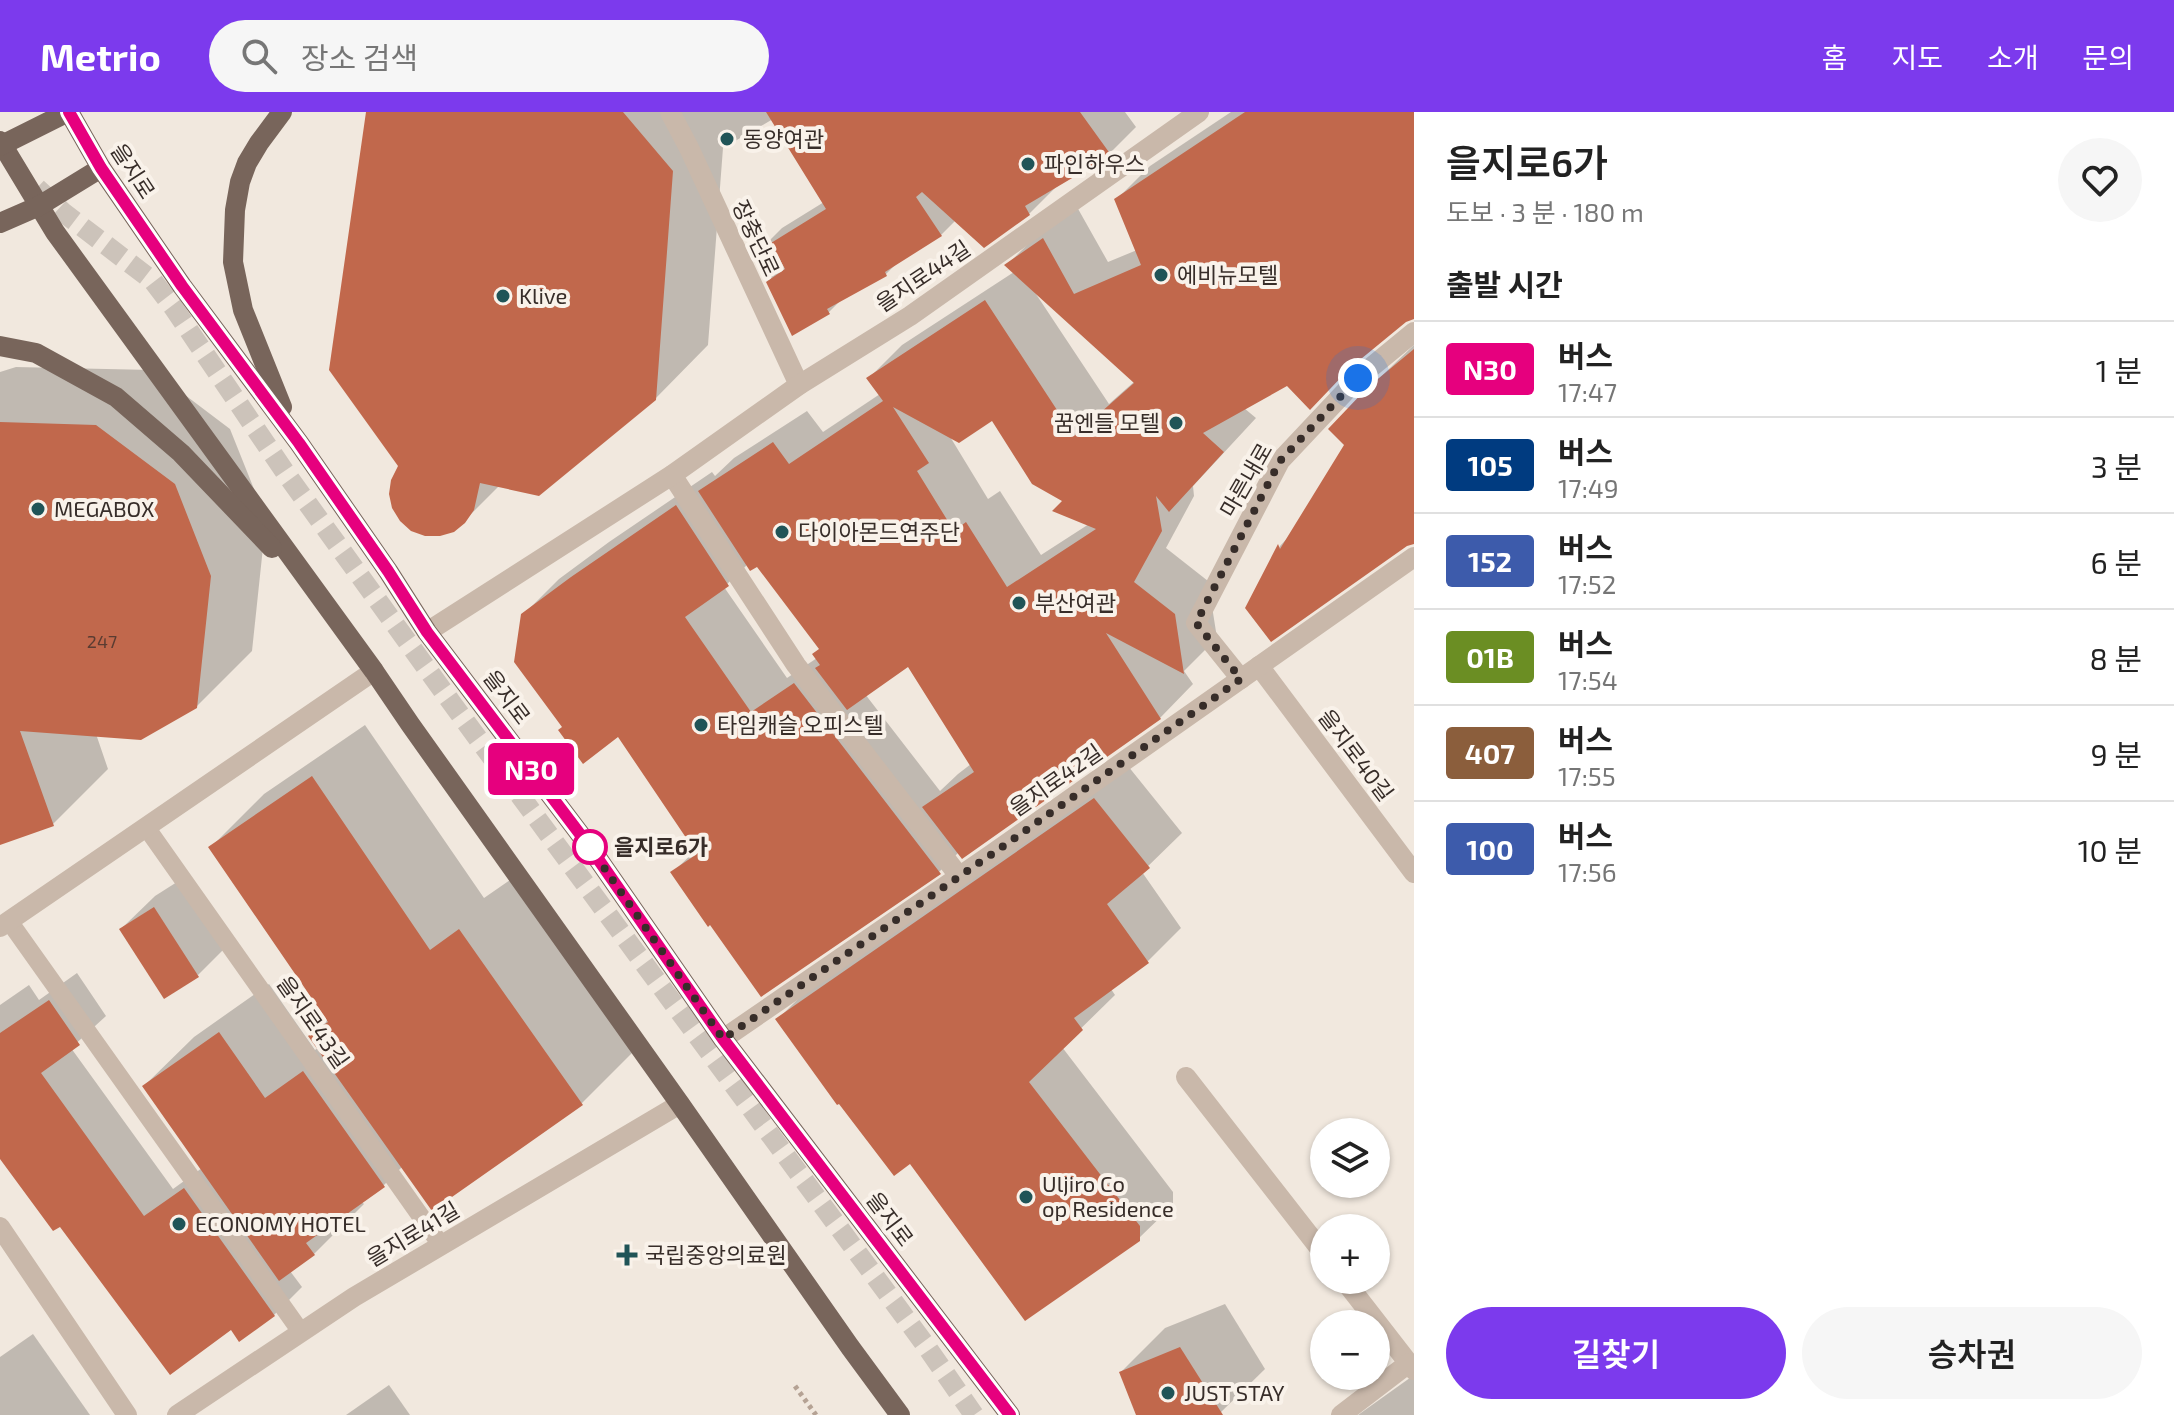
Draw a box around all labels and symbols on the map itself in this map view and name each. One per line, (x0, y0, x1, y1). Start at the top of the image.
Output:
place label: 동양여관 (743, 125, 824, 151)
marker: 동양여관 (718, 130, 736, 148)
street label: 을지로 (106, 138, 161, 203)
place label: 파인하우스 (1044, 150, 1145, 176)
marker: 파인하우스 (1019, 155, 1037, 173)
street label: 장충단로 (728, 195, 786, 280)
street label: 을지로44길 (870, 234, 974, 316)
place label: 에비뉴모텔 (1177, 261, 1278, 287)
marker: 에비뉴모텔 (1152, 266, 1170, 284)
place label: Klive (519, 282, 567, 308)
marker: Klive (494, 287, 512, 305)
your location (1338, 358, 1378, 398)
place label: 꿈엔들 모텔 (1054, 409, 1160, 435)
marker: 꿈엔들 모텔 (1167, 414, 1185, 432)
street label: 마른내로 (1214, 438, 1277, 521)
place label: MEGABOX (54, 495, 154, 521)
marker: MEGABOX (29, 500, 47, 518)
place label: 다이아몬드연주단 (798, 518, 960, 544)
marker: 다이아몬드연주단 (773, 523, 791, 541)
place label: 부산여관 (1035, 589, 1116, 615)
marker: 부산여관 (1010, 594, 1028, 612)
house number: 247 (87, 630, 117, 652)
street label: 을지로 (479, 664, 536, 728)
street label: 을지로40길 (1314, 704, 1400, 805)
place label: 타임캐슬 오피스텔 (717, 711, 884, 737)
marker: 타임캐슬 오피스텔 (692, 716, 710, 734)
street label: 을지로42길 (1004, 738, 1107, 820)
line badge: N30 (485, 743, 577, 795)
marker: 을지로6가 (573, 830, 607, 864)
place label: 을지로6가 (614, 833, 708, 859)
street label: 을지로43길 (273, 970, 355, 1073)
place label: Uljiro Co op Residence (1042, 1170, 1174, 1221)
street label: 을지로 (862, 1186, 919, 1250)
marker: Uljiro Co op Residence (1017, 1188, 1035, 1206)
street label: 을지로41길 (362, 1195, 463, 1271)
place label: ECONOMY HOTEL (195, 1210, 366, 1236)
marker: ECONOMY HOTEL (170, 1215, 188, 1233)
place label: 국립중앙의료원 (645, 1241, 787, 1267)
marker: 국립중앙의료원 (616, 1244, 638, 1266)
place label: JUST STAY (1184, 1379, 1285, 1405)
marker: JUST STAY (1159, 1384, 1177, 1402)

